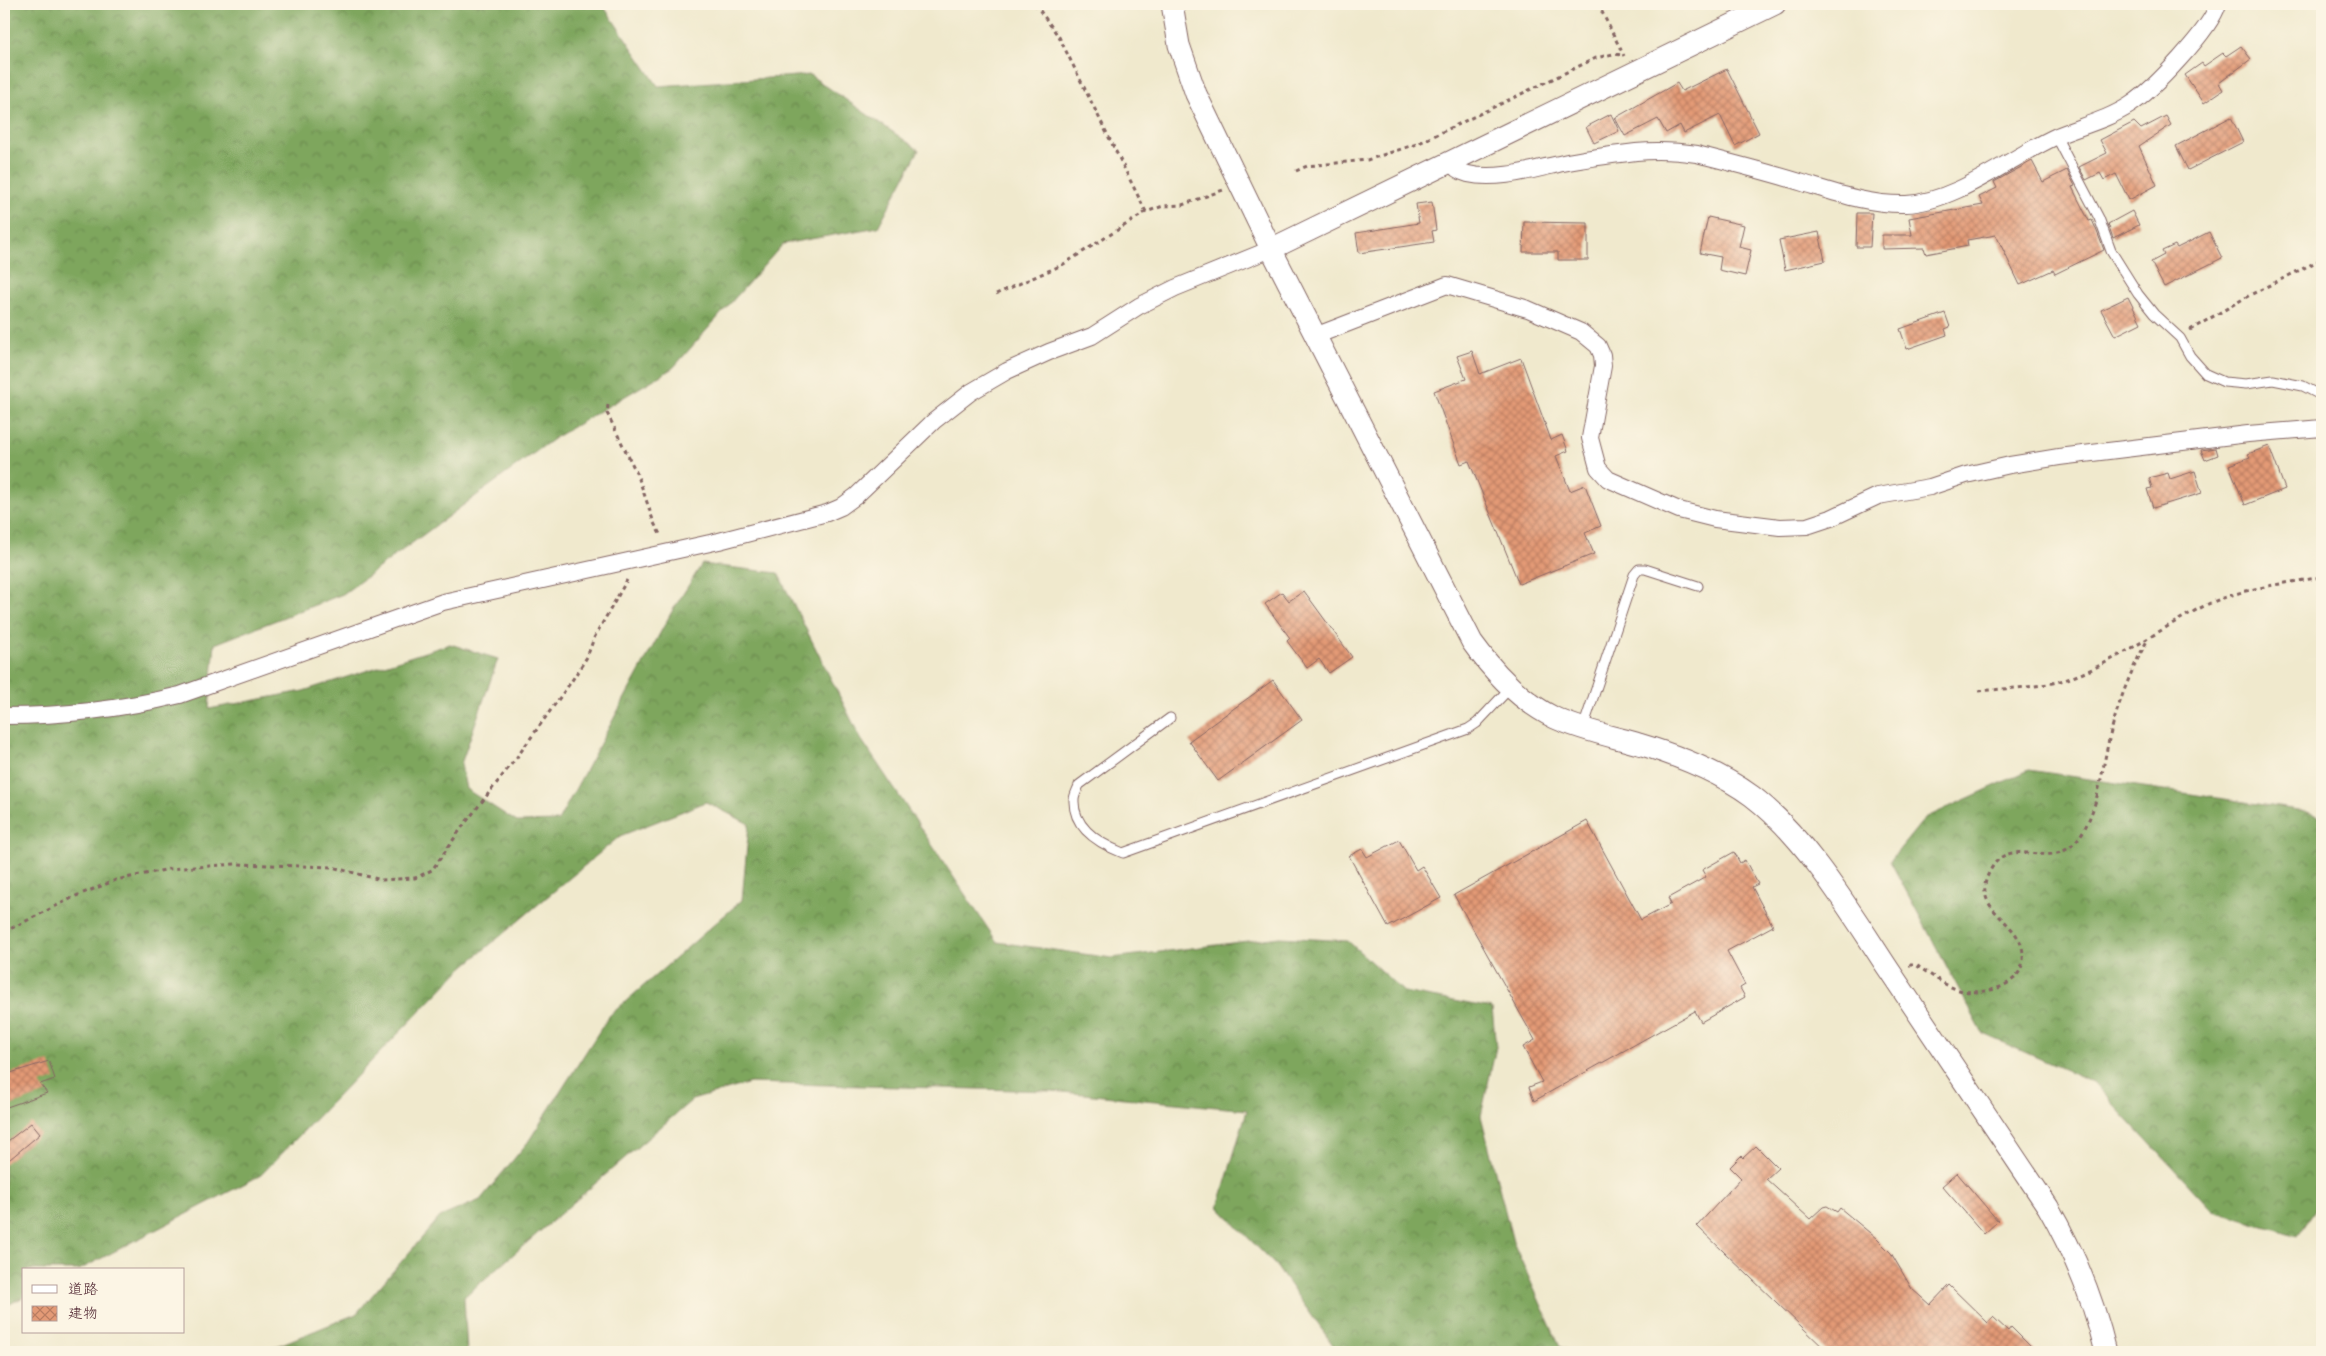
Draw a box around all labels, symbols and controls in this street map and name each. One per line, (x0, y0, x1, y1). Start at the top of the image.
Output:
legend (22, 1268, 185, 1334)
text: 道路 (68, 1278, 98, 1299)
text: 建物 (68, 1302, 98, 1323)

